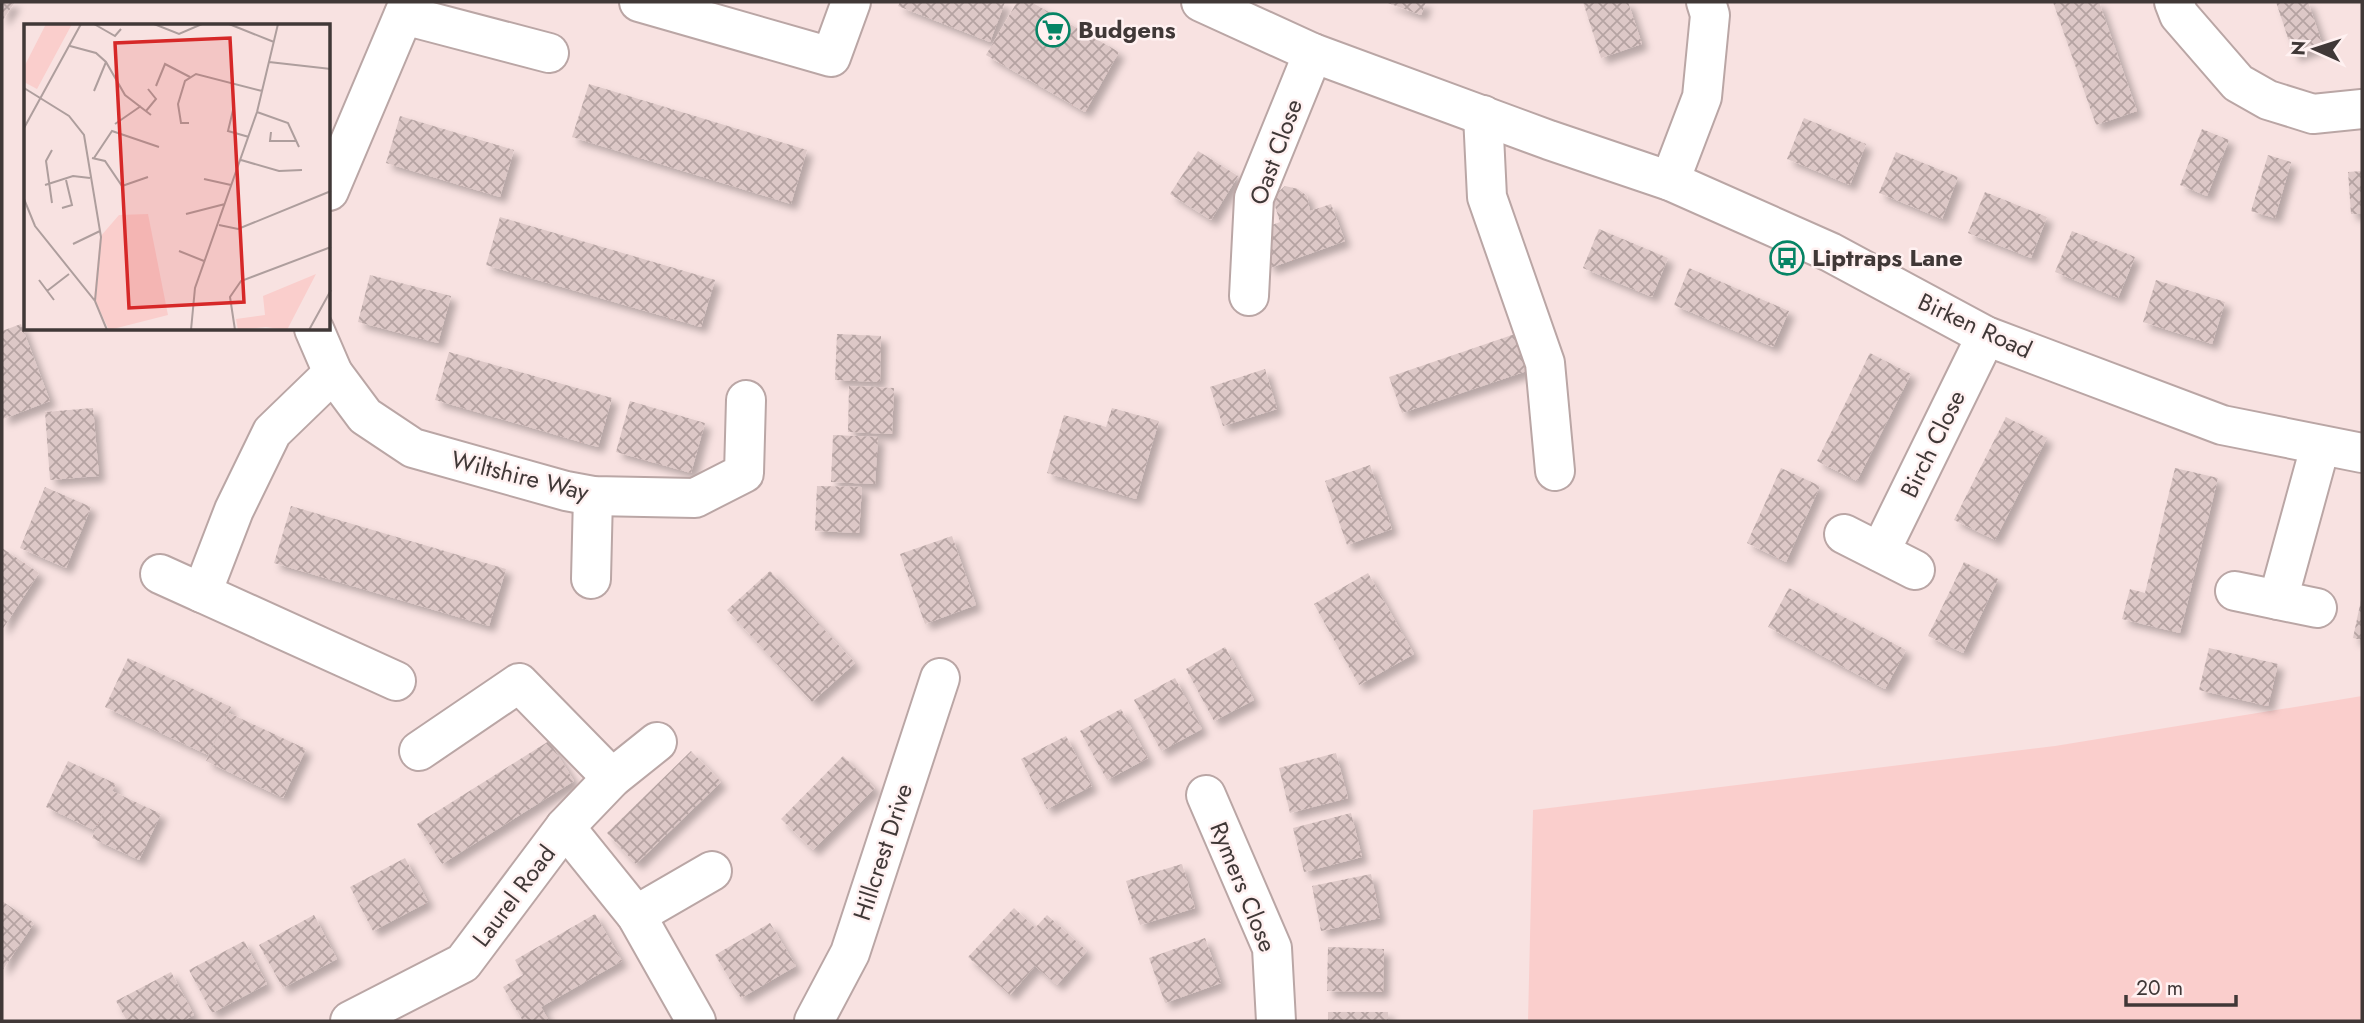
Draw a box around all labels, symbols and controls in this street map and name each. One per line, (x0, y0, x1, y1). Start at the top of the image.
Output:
supermarket icon: Budgens (1034, 11, 1072, 49)
place label: Budgens (1078, 12, 1176, 47)
north arrow (2280, 14, 2350, 84)
inset map (24, 24, 331, 331)
text: N (2285, 40, 2312, 56)
street label: Oast Close (1240, 94, 1311, 210)
bus stop icon: Liptraps Lane (1768, 239, 1806, 277)
place label: Liptraps Lane (1812, 240, 1963, 275)
street label: Birken Road (1913, 284, 2038, 367)
street label: Birch Close (1891, 384, 1974, 504)
street label: Wiltshire Way (448, 442, 593, 510)
street label: Hillcrest Drive (844, 779, 921, 925)
street label: Rymers Close (1202, 817, 1285, 957)
street label: Laurel Road (464, 837, 564, 954)
scale bar (2126, 964, 2236, 1008)
text: 20 m (2136, 973, 2183, 1003)

